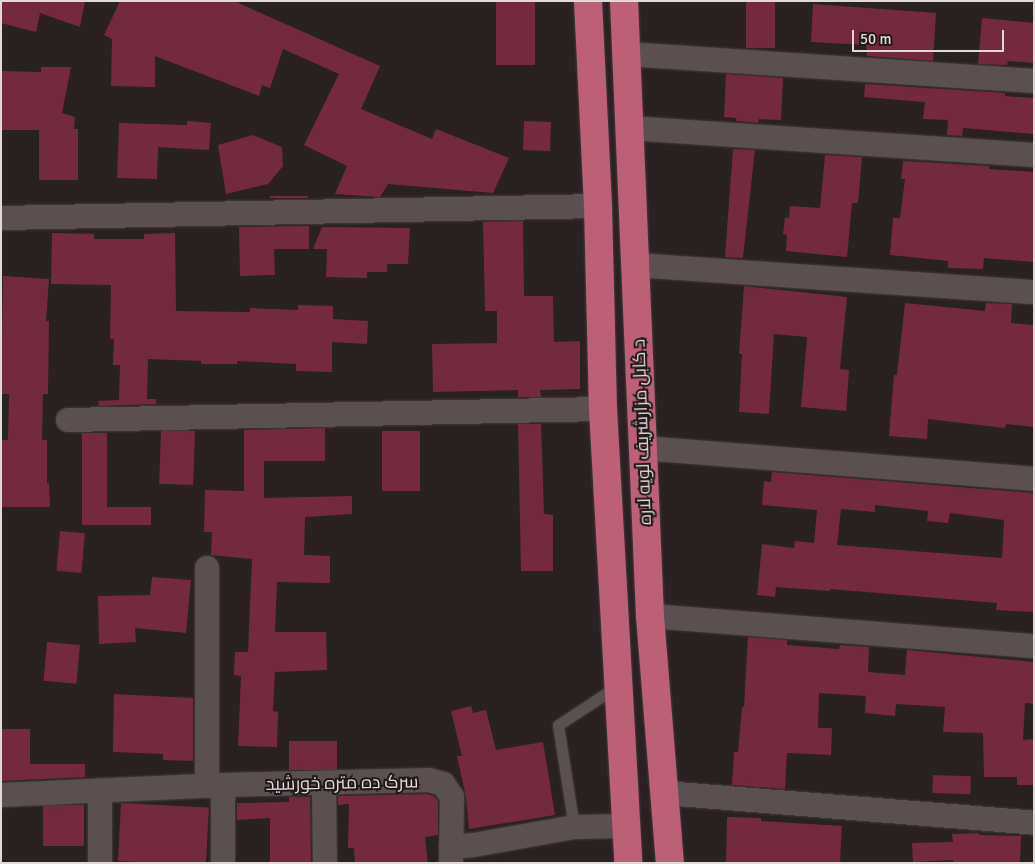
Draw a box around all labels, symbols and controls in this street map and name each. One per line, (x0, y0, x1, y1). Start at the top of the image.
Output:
scale bar (855, 20, 1008, 52)
text: 50 m (860, 30, 891, 48)
street label: د کابل مزارشریف لویه لاره (628, 339, 656, 525)
street label: سرک ده متره خورشید (265, 771, 419, 795)

